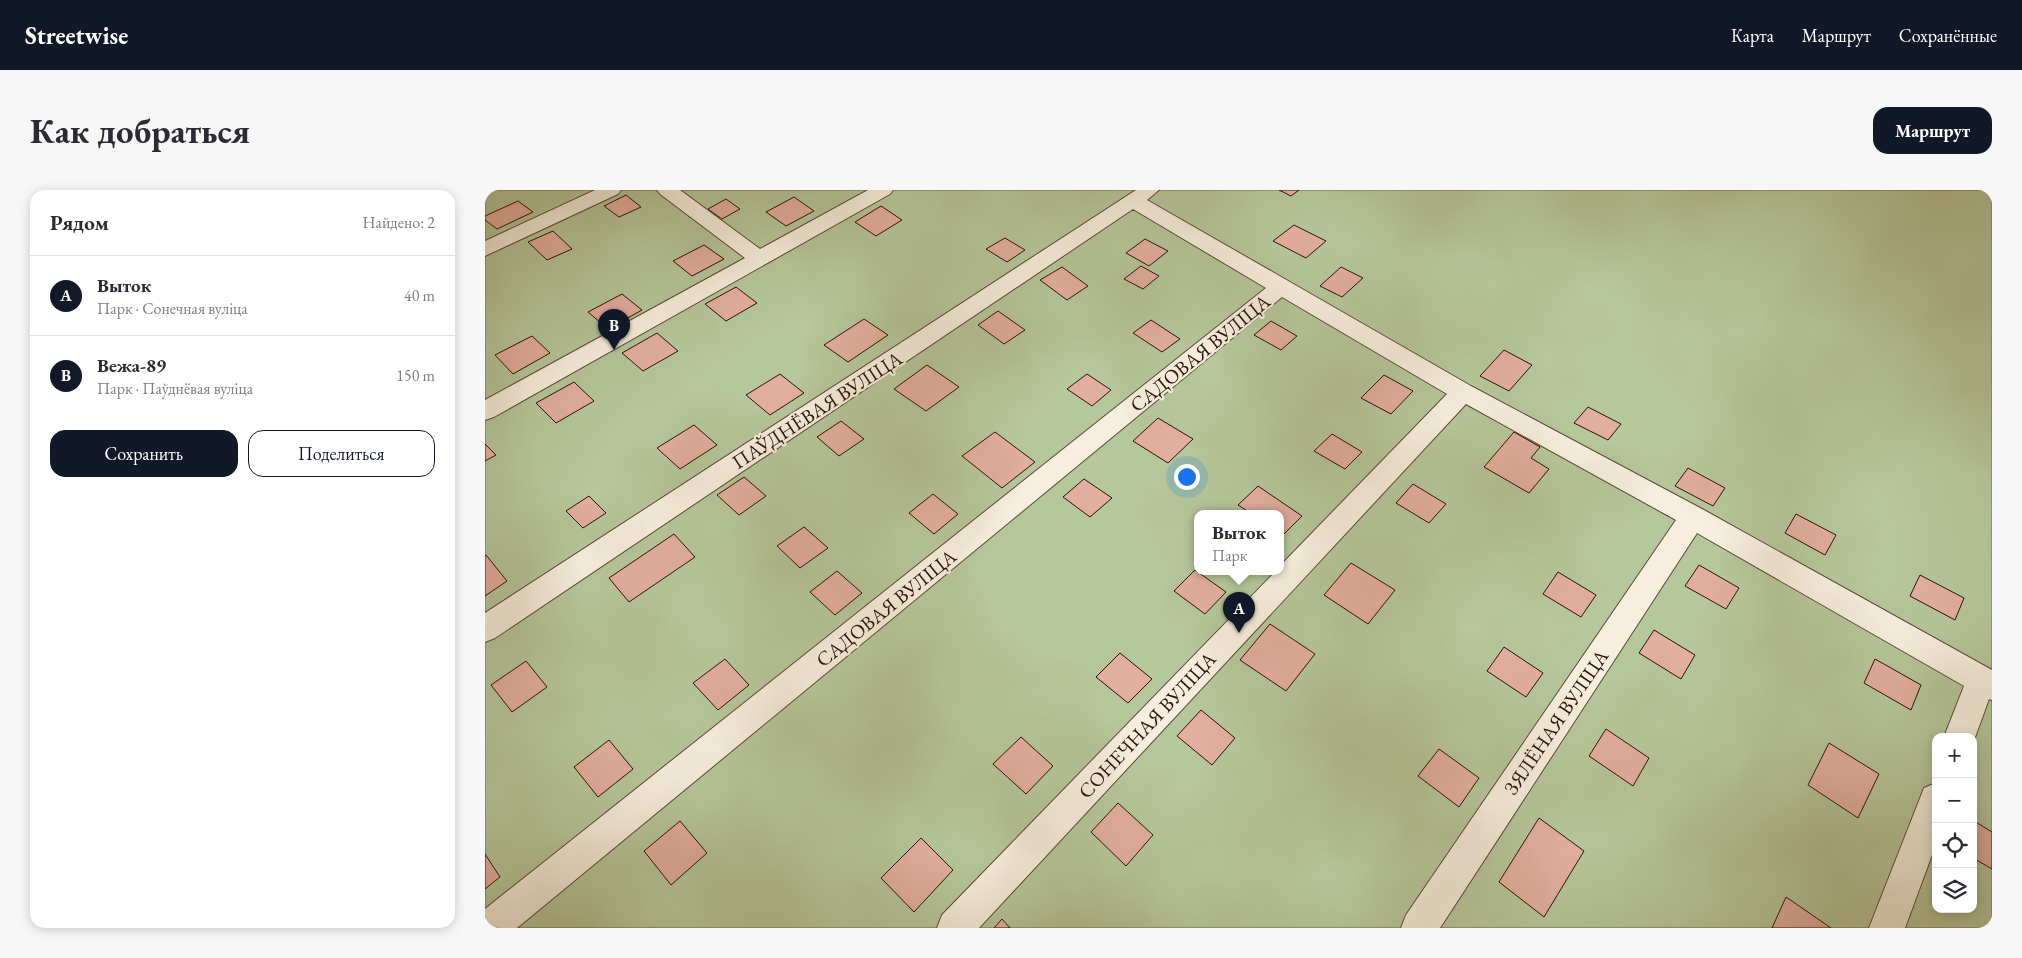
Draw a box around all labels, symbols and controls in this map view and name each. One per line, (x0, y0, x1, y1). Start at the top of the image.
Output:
text: Streetwise (25, 20, 128, 51)
text: Карта (1731, 24, 1774, 47)
text: Маршрут (1802, 24, 1871, 47)
text: Сохранённые (1899, 24, 1997, 47)
button: Маршрут (1873, 107, 1992, 154)
text: Как добраться (30, 108, 250, 153)
text: Рядом (50, 209, 109, 236)
text: Найдено: 2 (363, 212, 435, 233)
text: Выток (97, 273, 151, 298)
text: A (60, 285, 72, 306)
text: 40 m (404, 285, 435, 306)
street label: САДОВАЯ ВУЛІЦА (1124, 288, 1276, 418)
text: Парк · Сонечная вуліца (97, 298, 248, 319)
pin: B (598, 309, 630, 350)
street label: ПАЎДНЁВАЯ ВУЛІЦА (727, 345, 907, 475)
text: Вежа-89 (97, 353, 166, 378)
text: B (61, 365, 71, 386)
text: 150 m (396, 365, 435, 386)
text: Парк · Паўднёвая вуліца (97, 378, 253, 399)
button: Сохранить (50, 430, 238, 477)
button: Поделиться (248, 430, 435, 477)
your location (1174, 464, 1200, 490)
popup (1194, 510, 1284, 575)
text: Выток (1212, 520, 1266, 545)
street label: САДОВАЯ ВУЛІЦА (810, 543, 962, 673)
text: Парк (1212, 545, 1248, 566)
pin: A (1223, 592, 1255, 633)
street label: ЗЯЛЁНАЯ ВУЛІЦА (1498, 644, 1614, 800)
street label: СОНЕЧНАЯ ВУЛІЦА (1072, 646, 1222, 804)
map controls (1932, 733, 1977, 913)
button: + (1932, 733, 1977, 778)
button: − (1932, 778, 1977, 823)
button: locate (1932, 823, 1977, 868)
button: layers (1932, 868, 1977, 913)

